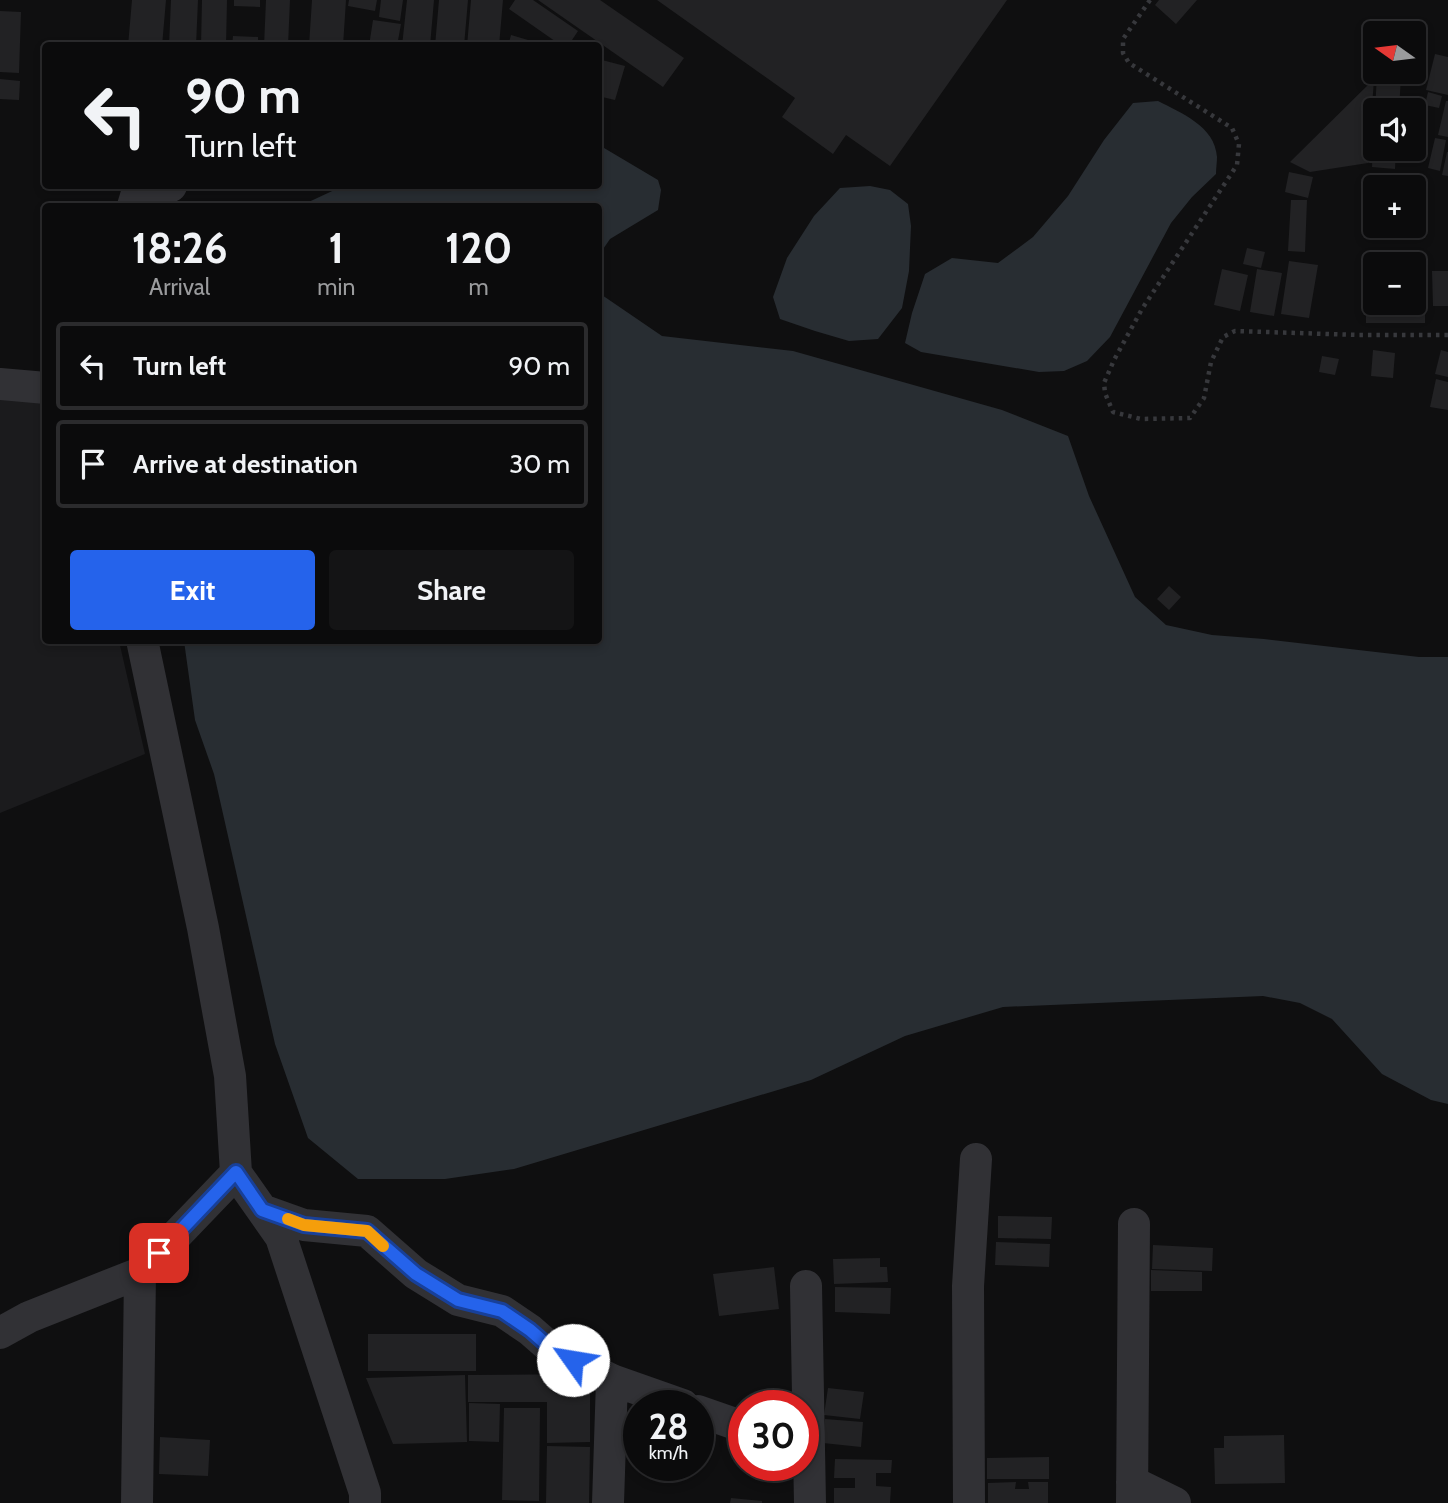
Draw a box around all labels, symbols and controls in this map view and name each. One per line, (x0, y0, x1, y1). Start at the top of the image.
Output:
north arrow (1363, 21, 1426, 84)
map controls (1363, 21, 1426, 315)
text: 90 m (185, 66, 301, 125)
icon: left (70, 70, 161, 161)
button: sound (1363, 98, 1426, 161)
text: Turn left (185, 126, 296, 165)
button: + (1363, 175, 1426, 238)
text: 18:26 (132, 222, 228, 274)
text: 1 (329, 222, 344, 274)
text: 120 (445, 222, 512, 274)
button: − (1363, 252, 1426, 315)
text: Arrival (149, 273, 210, 301)
text: min (317, 273, 355, 301)
text: m (469, 273, 489, 301)
icon: left (74, 347, 112, 385)
text: Turn left (133, 350, 226, 382)
text: 90 m (508, 350, 570, 382)
icon: arrive (74, 445, 112, 483)
text: Arrive at destination (133, 448, 358, 480)
text: 30 m (509, 448, 570, 480)
button: Exit (70, 550, 315, 630)
button: Share (329, 550, 574, 630)
pin (129, 1223, 189, 1283)
icon: arrive (140, 1234, 178, 1272)
position arrow (536, 1323, 610, 1397)
speed limit sign: 30 (728, 1390, 819, 1481)
text: 28 (649, 1405, 688, 1448)
text: km/h (649, 1442, 688, 1464)

